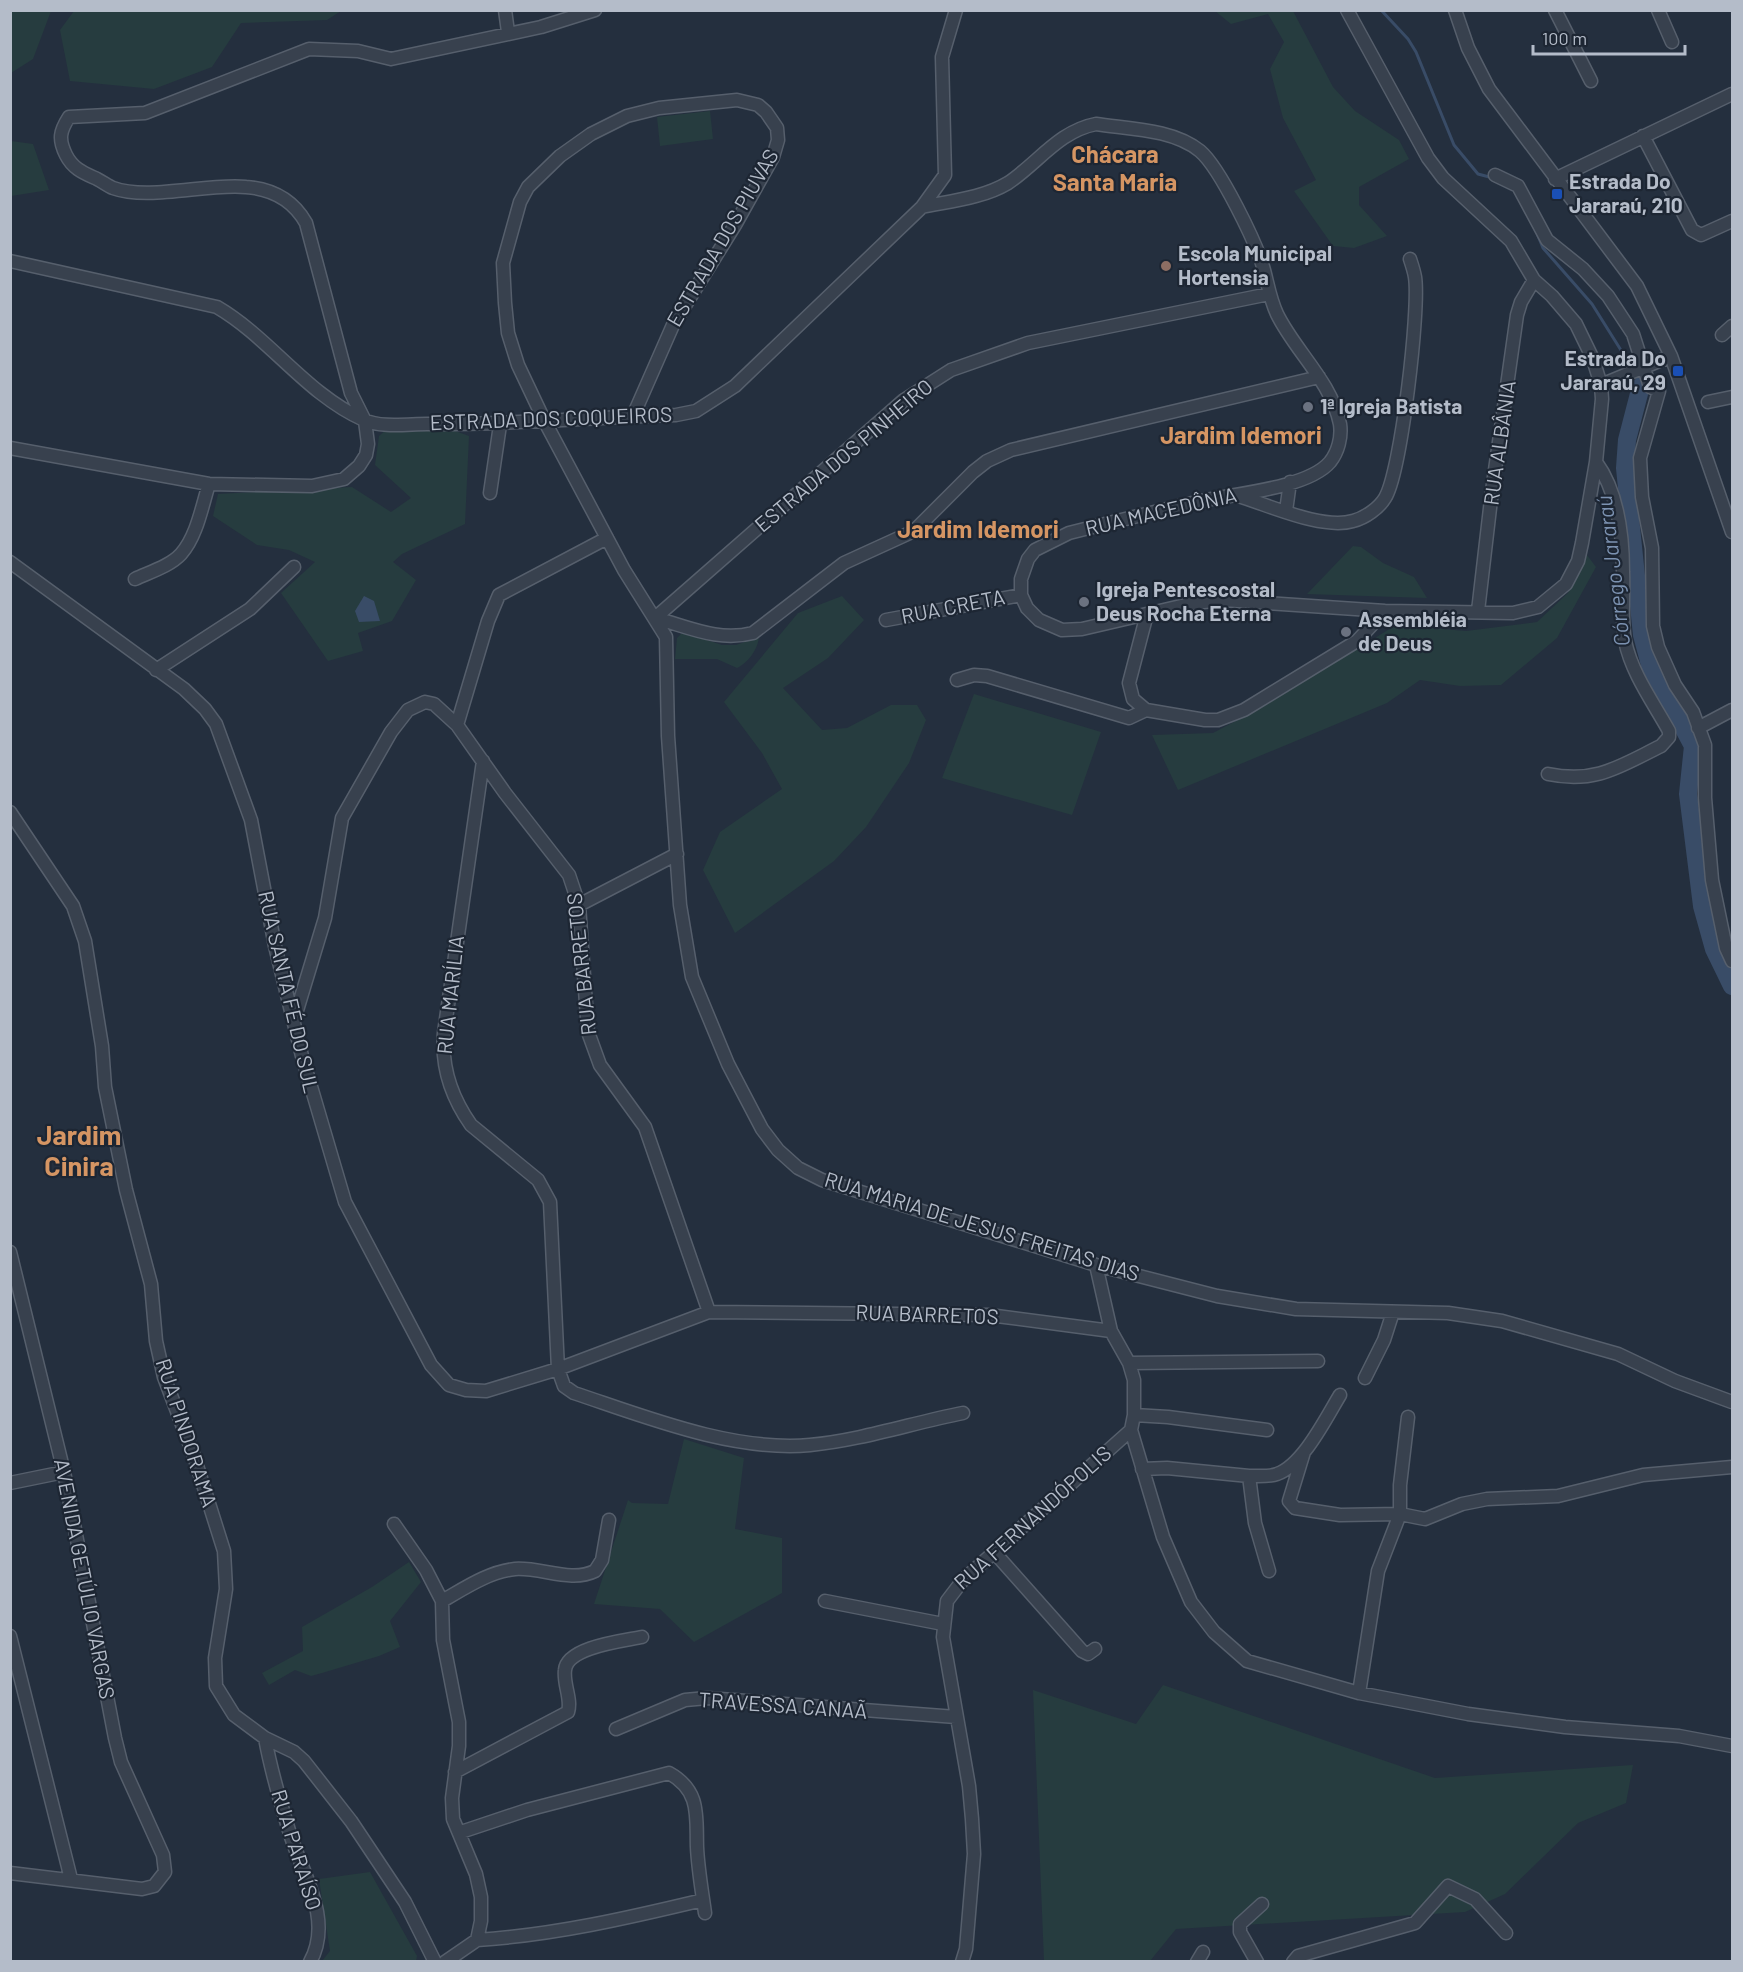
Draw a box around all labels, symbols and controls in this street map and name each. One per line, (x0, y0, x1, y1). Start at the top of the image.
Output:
scale bar (1533, 18, 1684, 56)
text: 100 m (1542, 27, 1587, 49)
district label: Chácara Santa Maria (1053, 139, 1177, 196)
street label: ESTRADA DOS PIUVAS (661, 144, 783, 330)
place label: Estrada Do Jararaú, 210 (1569, 168, 1683, 217)
marker: Estrada Do Jararaú, 210 (1550, 187, 1564, 201)
place label: Escola Municipal Hortensia (1178, 240, 1332, 289)
marker: Escola Municipal Hortensia (1159, 259, 1173, 273)
place label: Estrada Do Jararaú, 29 (1560, 345, 1666, 394)
marker: Estrada Do Jararaú, 29 (1671, 364, 1685, 378)
street label: ESTRADA DOS PINHEIRO (749, 373, 937, 537)
street label: RUA ALBÂNIA (1477, 379, 1520, 507)
place label: 1ª Igreja Batista (1320, 393, 1462, 418)
marker: 1ª Igreja Batista (1301, 400, 1315, 414)
street label: ESTRADA DOS COQUEIROS (429, 401, 673, 434)
district label: Jardim Idemori (1160, 420, 1322, 449)
street label: RUA MACEDÔNIA (1083, 481, 1239, 540)
water label: Córrego Jararaú (1590, 494, 1634, 648)
district label: Jardim Idemori (897, 514, 1059, 543)
place label: Igreja Pentescostal Deus Rocha Eterna (1096, 576, 1275, 625)
street label: RUA CRETA (899, 583, 1007, 628)
marker: Igreja Pentescostal Deus Rocha Eterna (1077, 595, 1091, 609)
place label: Assembléia de Deus (1358, 606, 1467, 655)
marker: Assembléia de Deus (1339, 625, 1353, 639)
street label: RUA SANTA FÉ DO SUL (254, 888, 325, 1095)
street label: RUA BARRETOS (561, 892, 600, 1037)
street label: RUA MARÍLIA (431, 934, 468, 1056)
district label: Jardim Cinira (37, 1118, 121, 1181)
street label: RUA MARIA DE JESUS FREITAS DIAS (822, 1166, 1143, 1285)
street label: RUA BARRETOS (855, 1299, 999, 1328)
street label: RUA PINDORAMA (152, 1355, 223, 1510)
street label: RUA FERNANDÓPOLIS (948, 1440, 1116, 1594)
street label: AVENIDA GETÚLIO VARGAS (50, 1456, 121, 1701)
street label: TRAVESSA CANAÃ (698, 1686, 868, 1723)
street label: RUA PARAÍSO (267, 1786, 328, 1913)

